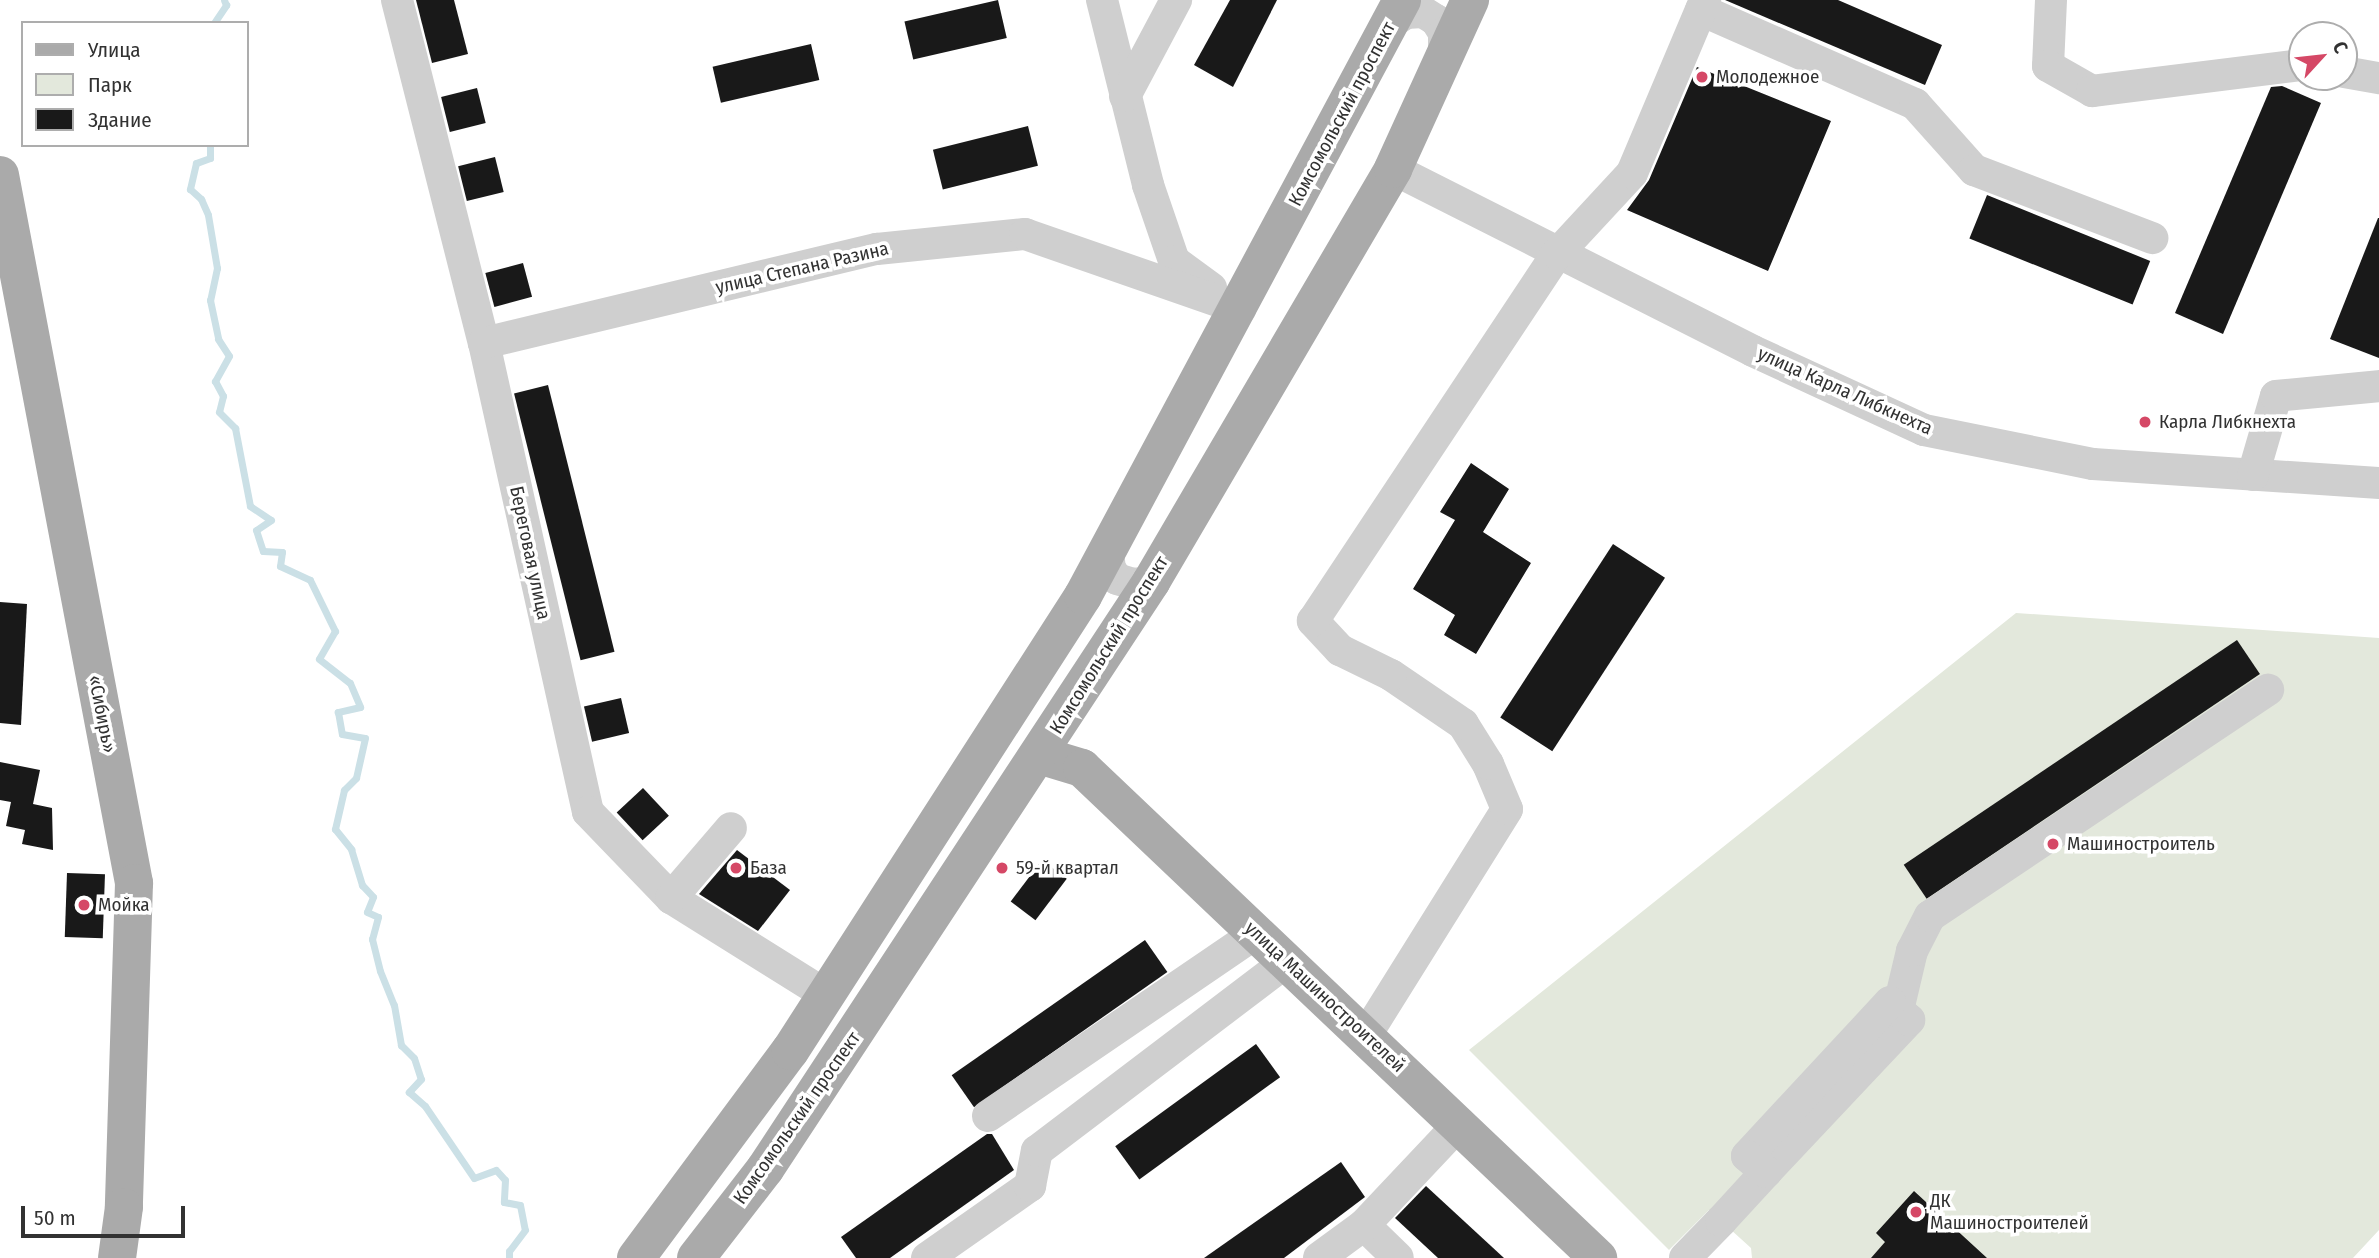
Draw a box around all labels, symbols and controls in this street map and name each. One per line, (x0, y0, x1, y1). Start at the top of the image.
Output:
street label: Комсомольский проспект (1284, 18, 1400, 210)
legend (21, 21, 248, 147)
north arrow (2288, 21, 2358, 91)
text: Улица (88, 37, 141, 63)
text: С (2328, 37, 2353, 57)
place label: Молодежное (1716, 66, 1819, 88)
marker: Молодежное (1694, 69, 1710, 85)
text: Парк (88, 72, 132, 98)
text: Здание (88, 107, 152, 133)
street label: улица Степана Разина (713, 237, 891, 299)
street label: улица Карла Либкнехта (1754, 342, 1936, 440)
place label: Карла Либкнехта (2159, 411, 2296, 433)
marker: Карла Либкнехта (2137, 414, 2153, 430)
street label: Береговая улица (505, 484, 555, 622)
street label: Комсомольский проспект (1045, 552, 1173, 738)
street label: «Сибирь» (83, 673, 121, 755)
place label: Машиностроитель (2067, 833, 2215, 855)
marker: Машиностроитель (2045, 836, 2061, 852)
place label: База (750, 857, 787, 879)
place label: 59-й квартал (1016, 857, 1119, 879)
marker: База (728, 860, 744, 876)
marker: 59-й квартал (994, 860, 1010, 876)
place label: Мойка (98, 894, 150, 916)
marker: Мойка (76, 897, 92, 913)
street label: улица Машиностроителей (1240, 917, 1410, 1077)
street label: Комсомольский проспект (729, 1027, 865, 1209)
place label: ДК Машиностроителей (1930, 1190, 2089, 1234)
scale bar (24, 1192, 189, 1236)
marker: ДК Машиностроителей (1908, 1204, 1924, 1220)
text: 50 m (34, 1205, 76, 1231)

